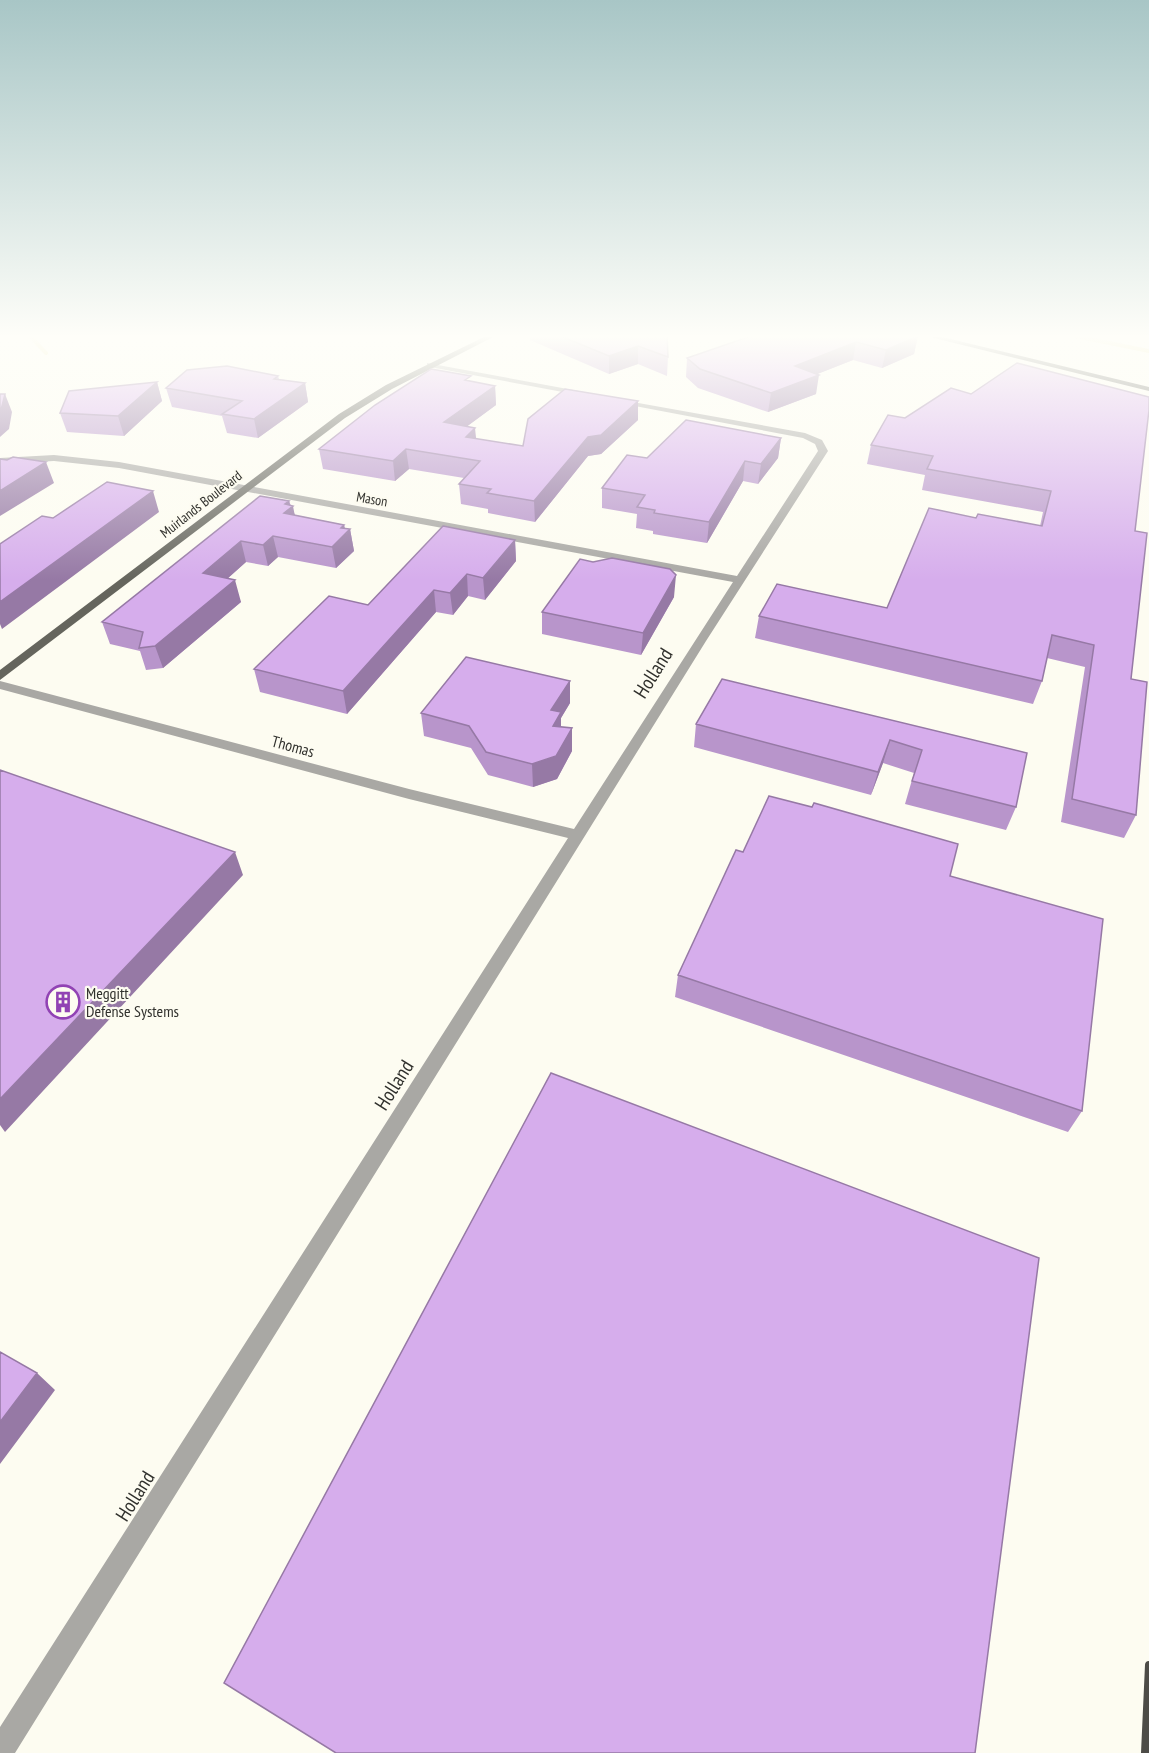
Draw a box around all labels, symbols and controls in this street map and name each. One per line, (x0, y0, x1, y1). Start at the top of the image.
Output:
street label: Muirlands Boulevard (156, 466, 246, 542)
street label: Mason (355, 487, 389, 511)
street label: Holland (628, 643, 678, 703)
street label: Thomas (269, 731, 317, 761)
place label: Meggitt Defense Systems (86, 983, 179, 1021)
building icon: Meggitt Defense Systems (45, 984, 81, 1020)
street label: Holland (369, 1055, 419, 1115)
street label: Holland (110, 1466, 160, 1526)

